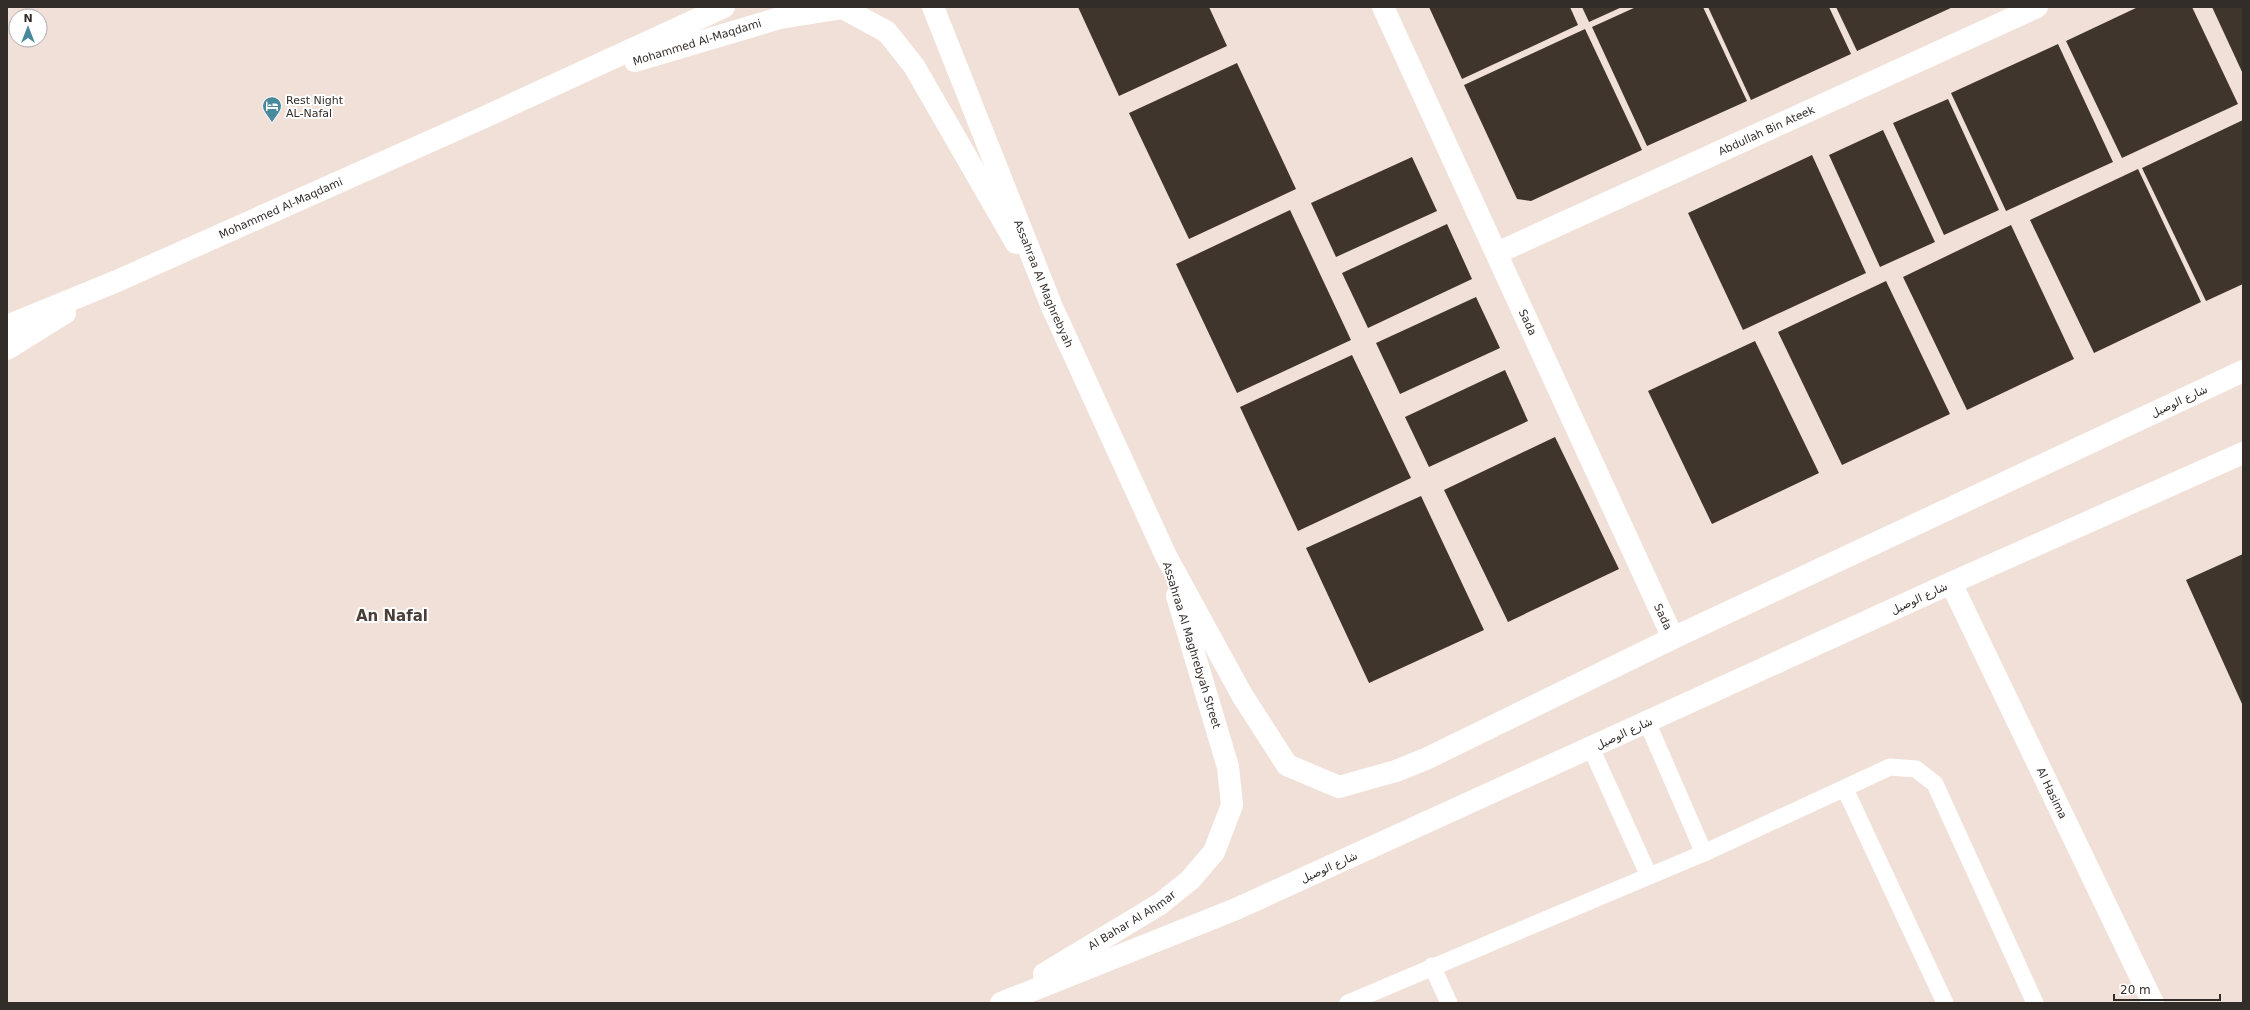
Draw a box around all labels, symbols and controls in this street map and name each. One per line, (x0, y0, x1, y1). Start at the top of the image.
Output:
north arrow (8, 8, 48, 48)
text: N (23, 12, 33, 25)
street label: Mohammed Al-Maqdami (631, 17, 763, 68)
place label: Rest Night AL-Nafal (286, 94, 344, 120)
hotel icon: Rest Night AL-Nafal (261, 95, 283, 123)
street label: Abdullah Bin Ateek (1716, 103, 1817, 158)
street label: Mohammed Al-Maqdami (217, 175, 345, 242)
street label: Assahraa Al Maghrebyah (1011, 218, 1076, 350)
street label: Sada (1516, 307, 1539, 338)
street label: شارع الوصيل (2149, 383, 2210, 420)
street label: Assahraa Al Maghrebyah Street (1160, 560, 1223, 731)
street label: شارع الوصيل (1889, 580, 1950, 617)
street label: Sada (1651, 602, 1674, 632)
district label: An Nafal (356, 607, 428, 625)
street label: شارع الوصيل (1594, 715, 1655, 752)
street label: Al Hasima (2034, 765, 2069, 821)
street label: شارع الوصيل (1299, 849, 1360, 886)
street label: Al Bahar Al Ahmar (1086, 888, 1179, 953)
scale bar (2114, 976, 2220, 1002)
text: 20 m (2120, 983, 2151, 997)

